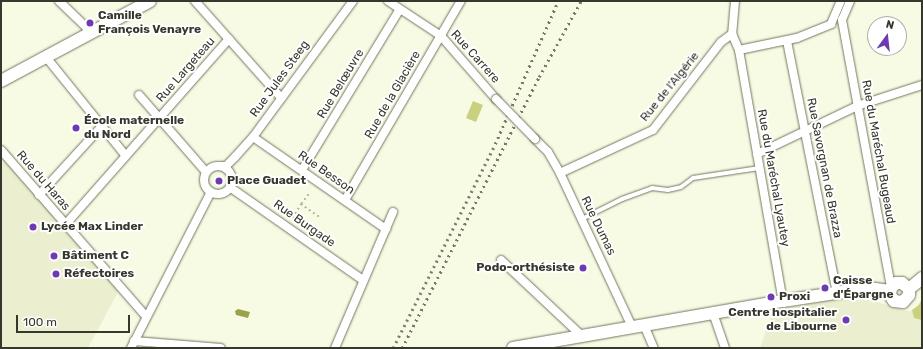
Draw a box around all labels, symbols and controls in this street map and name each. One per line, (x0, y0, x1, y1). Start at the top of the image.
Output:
place label: Camille François Venayre (98, 9, 202, 37)
north arrow (867, 16, 907, 56)
marker: Camille François Venayre (85, 18, 95, 28)
text: N (884, 18, 895, 32)
street label: Rue Carrere (447, 28, 503, 86)
street label: Rue Largeteau (154, 34, 218, 106)
street label: Rue Jules Steeg (247, 38, 313, 120)
street label: Rue Belœuvre (315, 47, 367, 121)
street label: Rue de la Glacière (362, 48, 424, 142)
street label: Rue de l'Algérie (638, 49, 702, 125)
street label: Rue du Maréchal Bugeaud (858, 79, 898, 225)
street label: Rue Savorgnan de Brazza (803, 97, 845, 239)
street label: Rue du Maréchal Lyautey (754, 108, 792, 248)
place label: École maternelle du Nord (84, 114, 184, 142)
marker: École maternelle du Nord (71, 123, 81, 133)
street label: Rue du Haras (13, 148, 73, 214)
street label: Rue Besson (295, 148, 357, 198)
place label: Place Guadet (227, 174, 306, 188)
marker: Place Guadet (214, 176, 224, 186)
street label: Rue Dumas (578, 194, 618, 258)
street label: Rue Burgade (270, 197, 338, 251)
place label: Lycée Max Linder (41, 220, 143, 234)
marker: Lycée Max Linder (28, 222, 38, 232)
place label: Bâtiment C (62, 249, 129, 263)
marker: Bâtiment C (49, 251, 59, 261)
place label: Podo-orthésiste (476, 261, 575, 275)
marker: Podo-orthésiste (578, 263, 588, 273)
place label: Réfectoires (64, 267, 134, 281)
marker: Réfectoires (51, 269, 61, 279)
place label: Caisse d'Épargne (833, 274, 894, 302)
marker: Caisse d'Épargne (820, 283, 830, 293)
place label: Proxi (779, 290, 810, 304)
marker: Proxi (766, 292, 776, 302)
place label: Centre hospitalier de Libourne (728, 306, 837, 334)
scale bar (18, 307, 132, 333)
marker: Centre hospitalier de Libourne (840, 314, 852, 326)
text: 100 m (23, 315, 57, 329)

